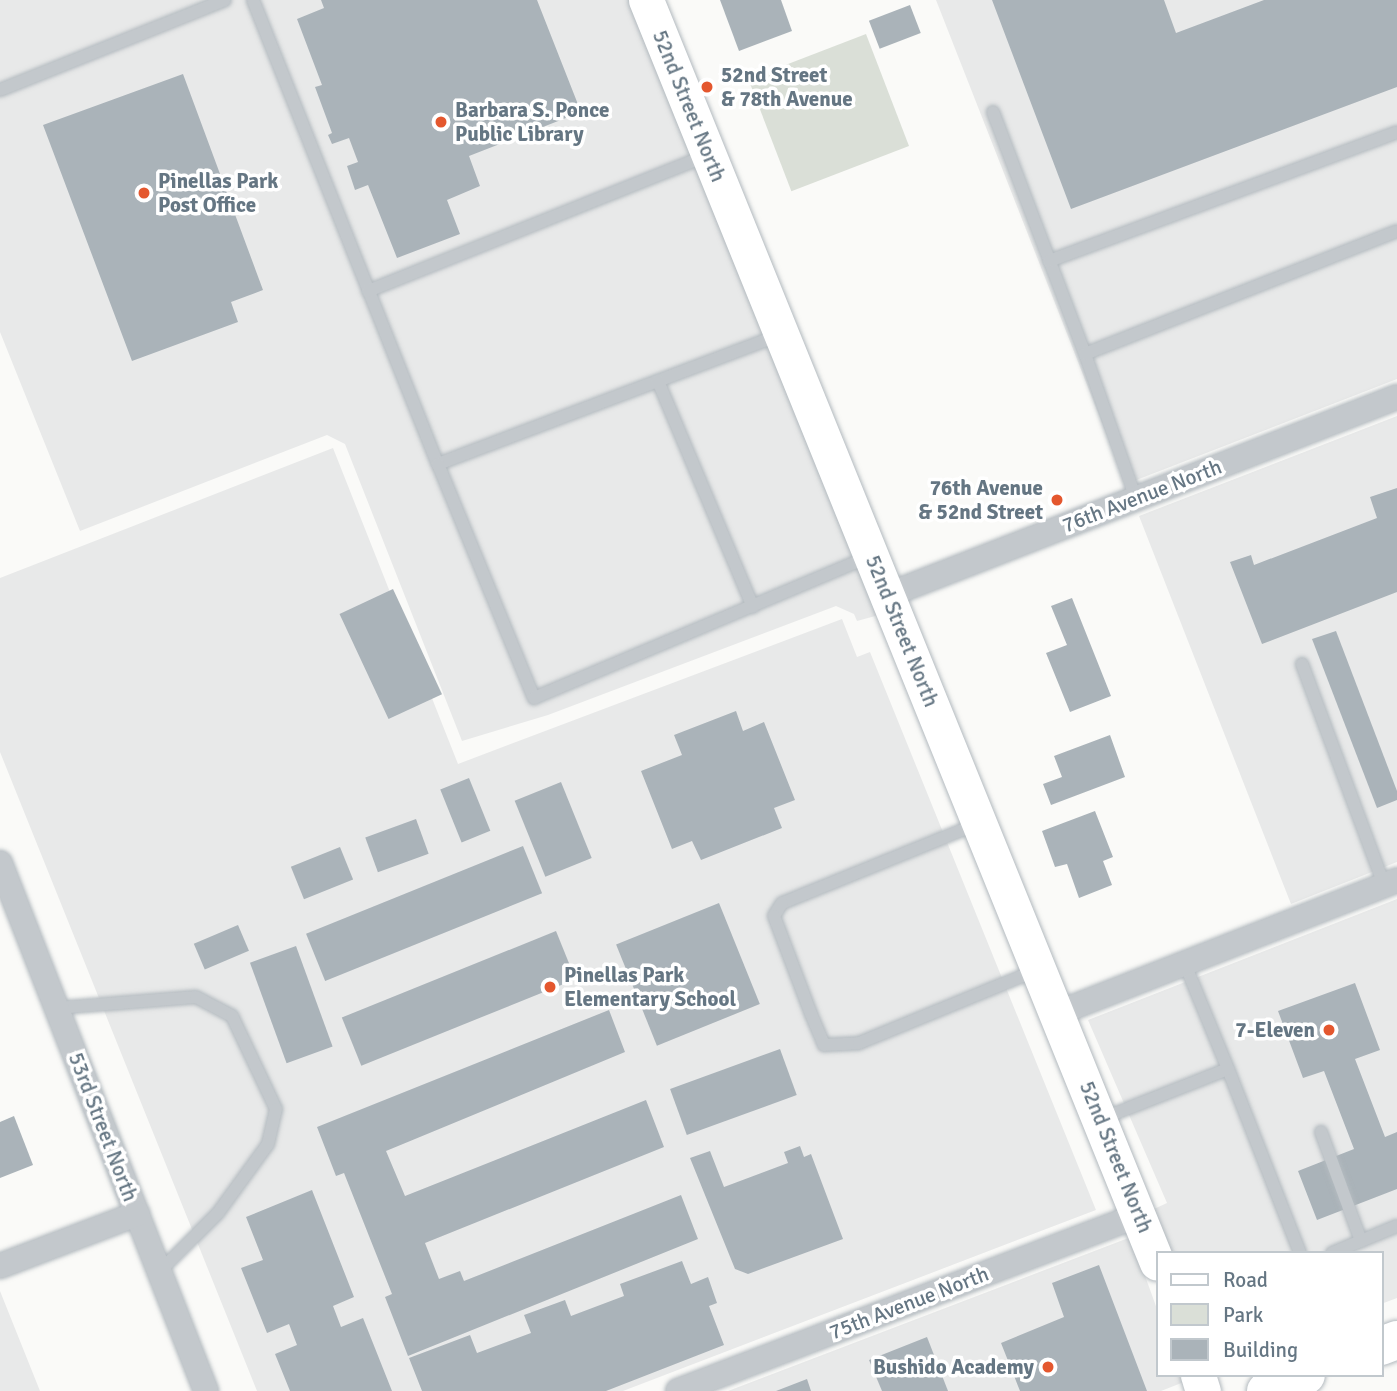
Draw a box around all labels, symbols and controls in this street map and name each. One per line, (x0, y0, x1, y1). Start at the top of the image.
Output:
street label: 52nd Street North (647, 26, 731, 186)
place label: 52nd Street & 78th Avenue (721, 62, 853, 112)
marker: 52nd Street & 78th Avenue (699, 79, 715, 95)
place label: Barbara S. Ponce Public Library (455, 97, 609, 147)
marker: Barbara S. Ponce Public Library (433, 114, 449, 130)
place label: Pinellas Park Post Office (158, 168, 278, 218)
marker: Pinellas Park Post Office (136, 185, 152, 201)
street label: 76th Avenue North (1059, 454, 1225, 538)
place label: 76th Avenue & 52nd Street (918, 475, 1043, 525)
marker: 76th Avenue & 52nd Street (1049, 492, 1065, 508)
street label: 52nd Street North (860, 551, 944, 711)
place label: Pinellas Park Elementary School (564, 962, 736, 1012)
marker: Pinellas Park Elementary School (542, 979, 558, 995)
place label: 7-Eleven (1235, 1017, 1315, 1043)
marker: 7-Eleven (1321, 1022, 1337, 1038)
street label: 53rd Street North (63, 1049, 143, 1205)
street label: 52nd Street North (1074, 1077, 1158, 1237)
legend (1156, 1251, 1383, 1377)
street label: 75th Avenue North (826, 1261, 992, 1345)
text: Road (1223, 1267, 1268, 1293)
text: Park (1223, 1302, 1263, 1328)
text: Building (1223, 1337, 1298, 1363)
place label: Bushido Academy (873, 1354, 1034, 1380)
marker: Bushido Academy (1040, 1359, 1056, 1375)

